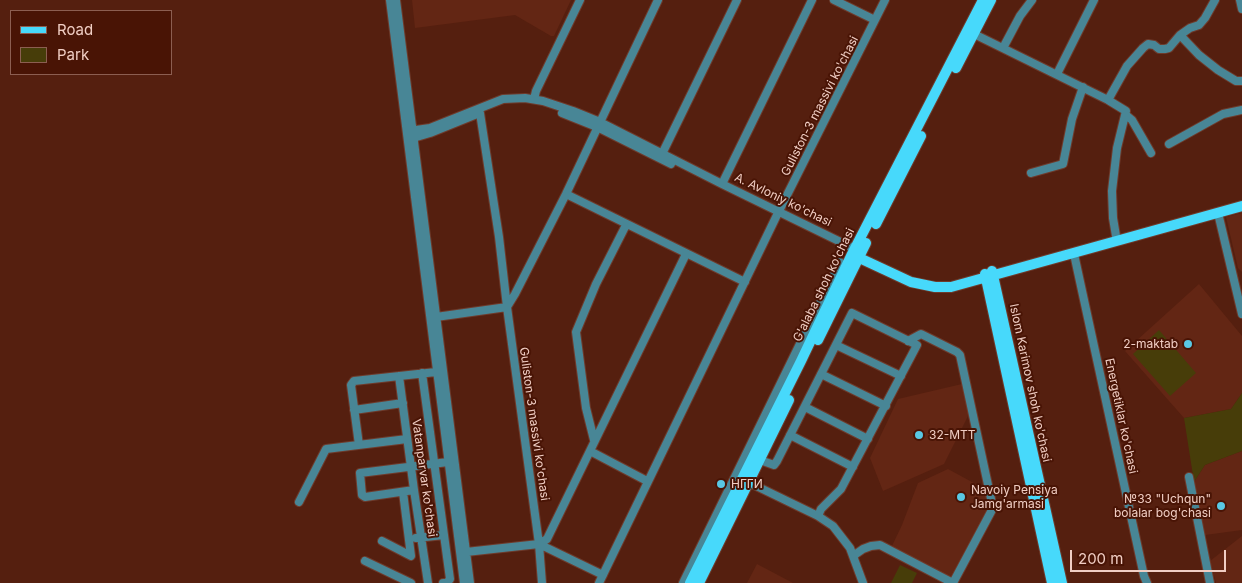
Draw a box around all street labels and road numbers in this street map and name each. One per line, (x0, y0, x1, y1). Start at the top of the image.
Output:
street label: Guliston-3 massivi ko'chasi (778, 34, 862, 178)
street label: A. Avloniy ko'chasi (732, 170, 834, 230)
street label: G'alaba shoh ko'chasi (790, 226, 858, 344)
street label: Islom Karimov shoh ko'chasi (1006, 303, 1054, 463)
street label: Guliston-3 massivi ko'chasi (516, 346, 552, 502)
street label: Energetiklar ko'chasi (1102, 357, 1140, 475)
street label: Vatanparvar ko'chasi (409, 418, 439, 538)

